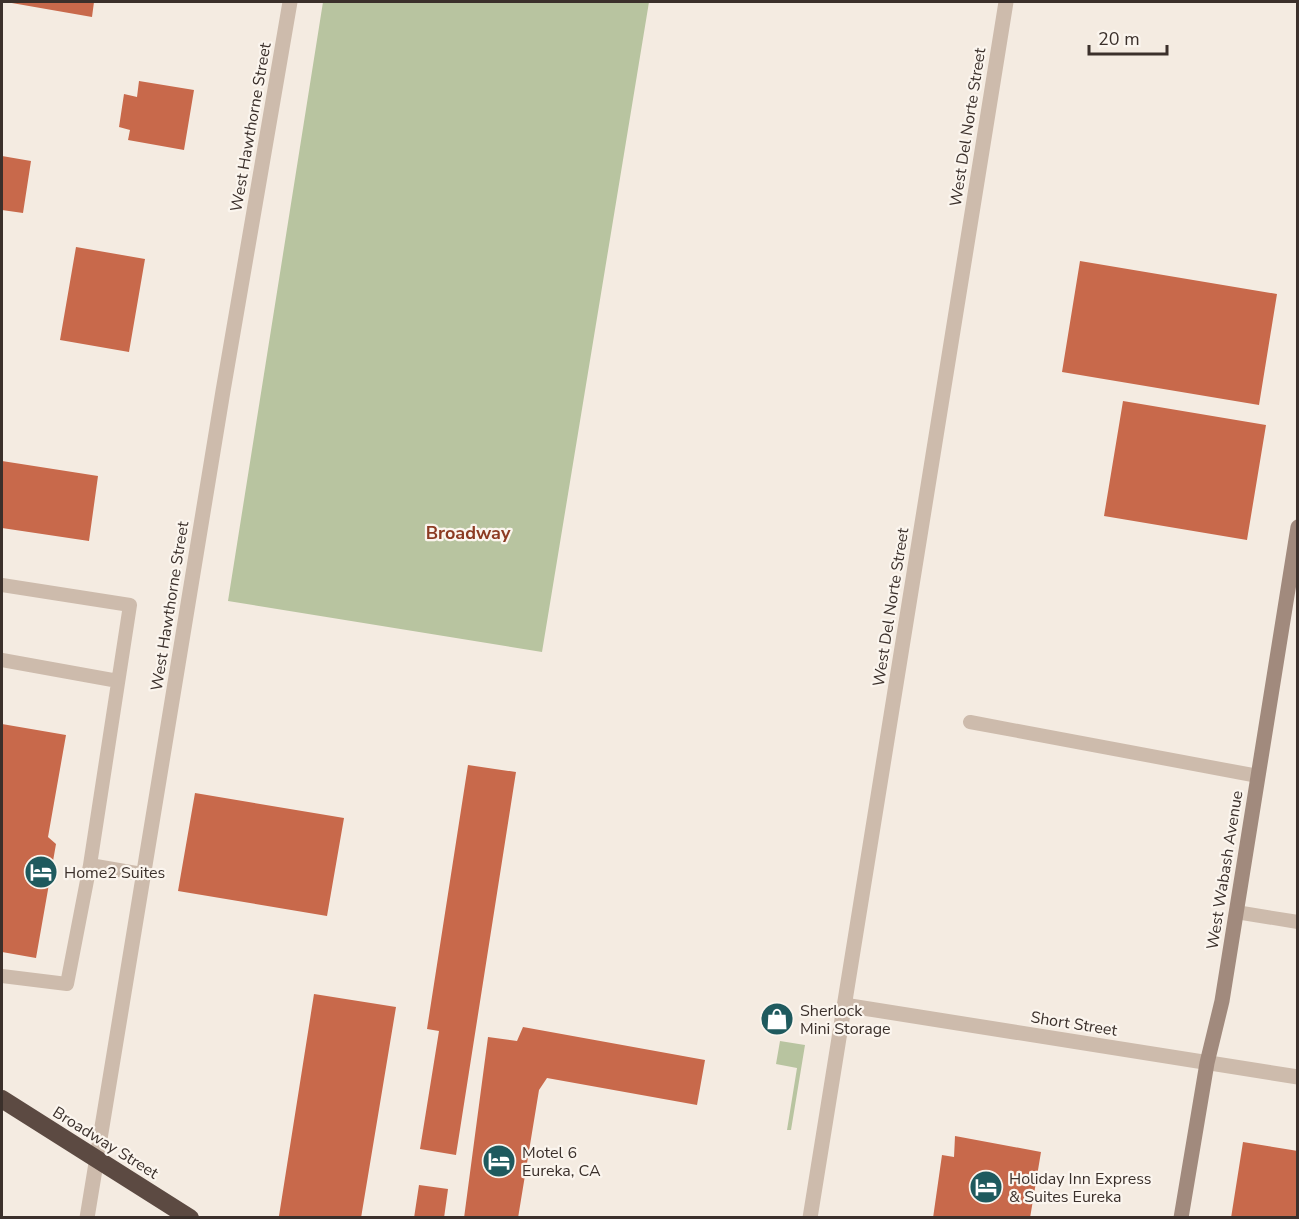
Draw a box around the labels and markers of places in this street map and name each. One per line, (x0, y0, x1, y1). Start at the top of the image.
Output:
hotel icon: Home2 Suites (23, 854, 59, 890)
place label: Home2 Suites (64, 862, 165, 884)
place label: Sherlock Mini Storage (800, 1000, 891, 1040)
shop icon: Sherlock Mini Storage (759, 1001, 795, 1037)
place label: Motel 6 Eureka, CA (522, 1142, 601, 1182)
hotel icon: Motel 6 Eureka, CA (481, 1143, 517, 1179)
place label: Holiday Inn Express & Suites Eureka (1009, 1168, 1152, 1208)
hotel icon: Holiday Inn Express & Suites Eureka (968, 1169, 1004, 1205)

